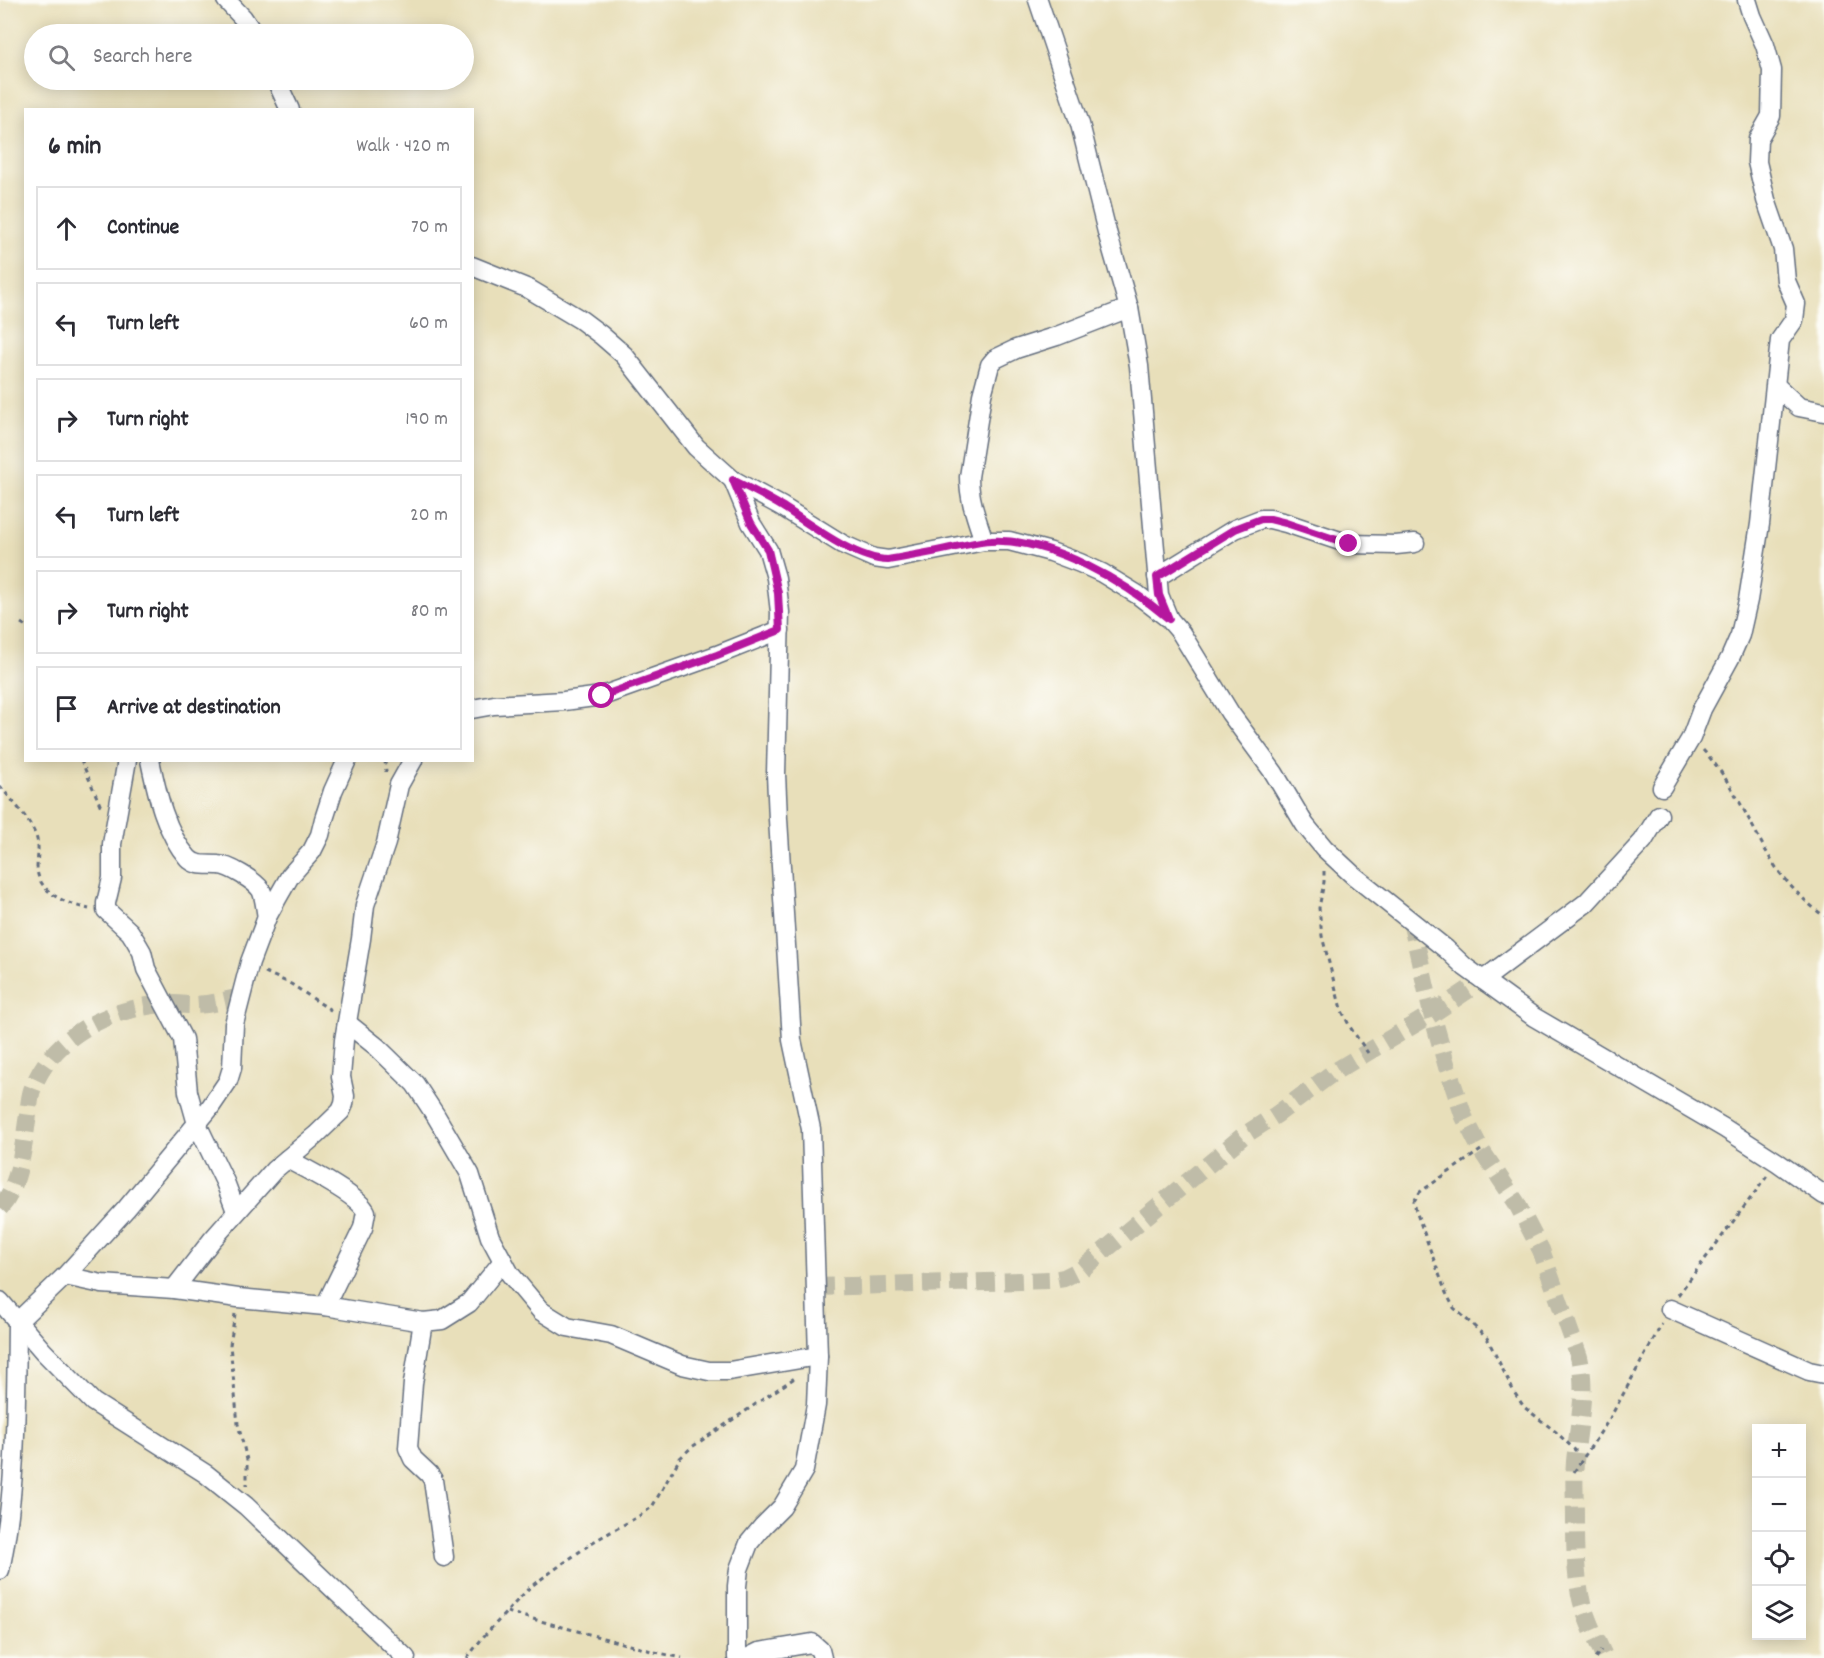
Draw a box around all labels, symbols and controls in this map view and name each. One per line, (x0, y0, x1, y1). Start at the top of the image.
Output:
search box (24, 24, 474, 90)
icon: search (45, 41, 78, 74)
text: Search here (93, 42, 192, 73)
text: 6 min (48, 129, 101, 166)
text: Walk · 420 m (356, 133, 450, 161)
icon: ahead (50, 212, 83, 245)
text: Continue (107, 213, 179, 244)
text: 70 m (411, 214, 448, 242)
icon: left (50, 308, 83, 341)
text: Turn left (107, 309, 179, 340)
text: 60 m (409, 310, 448, 338)
icon: right (50, 404, 83, 437)
text: Turn right (107, 405, 189, 436)
text: 190 m (405, 406, 448, 434)
icon: left (50, 500, 83, 533)
text: Turn left (107, 501, 179, 532)
text: 20 m (410, 502, 448, 530)
route end (1335, 530, 1361, 556)
icon: right (50, 596, 83, 629)
text: Turn right (107, 597, 189, 628)
text: 80 m (411, 598, 448, 626)
route start (588, 682, 614, 708)
icon: arrive (50, 692, 83, 725)
text: Arrive at destination (107, 693, 281, 724)
map controls (1752, 1424, 1806, 1640)
button: + (1752, 1424, 1806, 1478)
button: − (1752, 1478, 1806, 1532)
button: locate (1752, 1532, 1806, 1586)
button: layers (1752, 1586, 1806, 1640)

